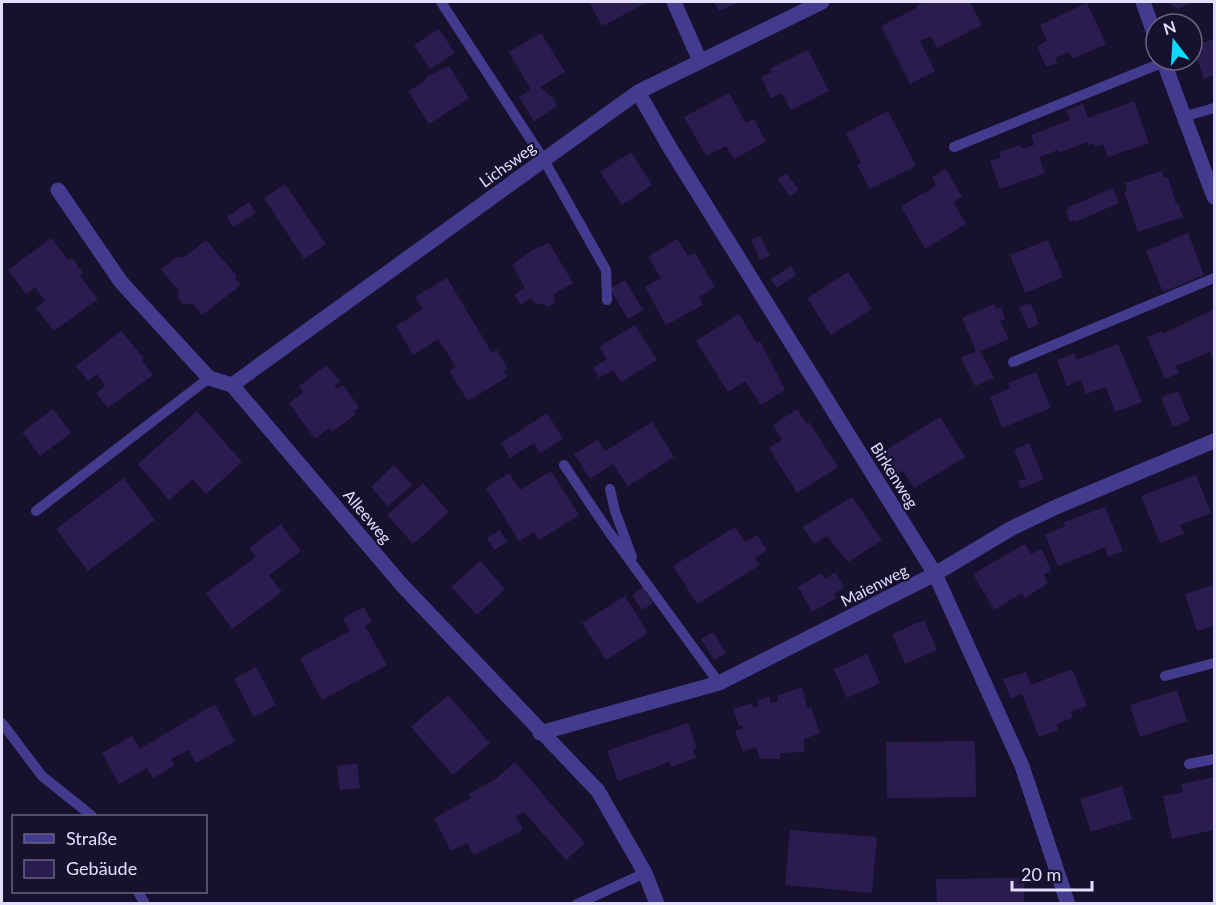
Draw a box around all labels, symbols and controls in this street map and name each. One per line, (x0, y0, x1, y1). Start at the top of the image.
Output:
north arrow (1144, 12, 1204, 72)
text: N (1161, 16, 1178, 38)
street label: Lichsweg (475, 137, 539, 191)
street label: Birkenweg (867, 439, 923, 511)
street label: Alleeweg (340, 485, 396, 547)
street label: Maienweg (837, 560, 911, 610)
legend (12, 815, 207, 893)
text: Straße (66, 827, 117, 849)
scale bar (1012, 854, 1092, 892)
text: Gebäude (66, 857, 137, 879)
text: 20 m (1021, 863, 1061, 885)

